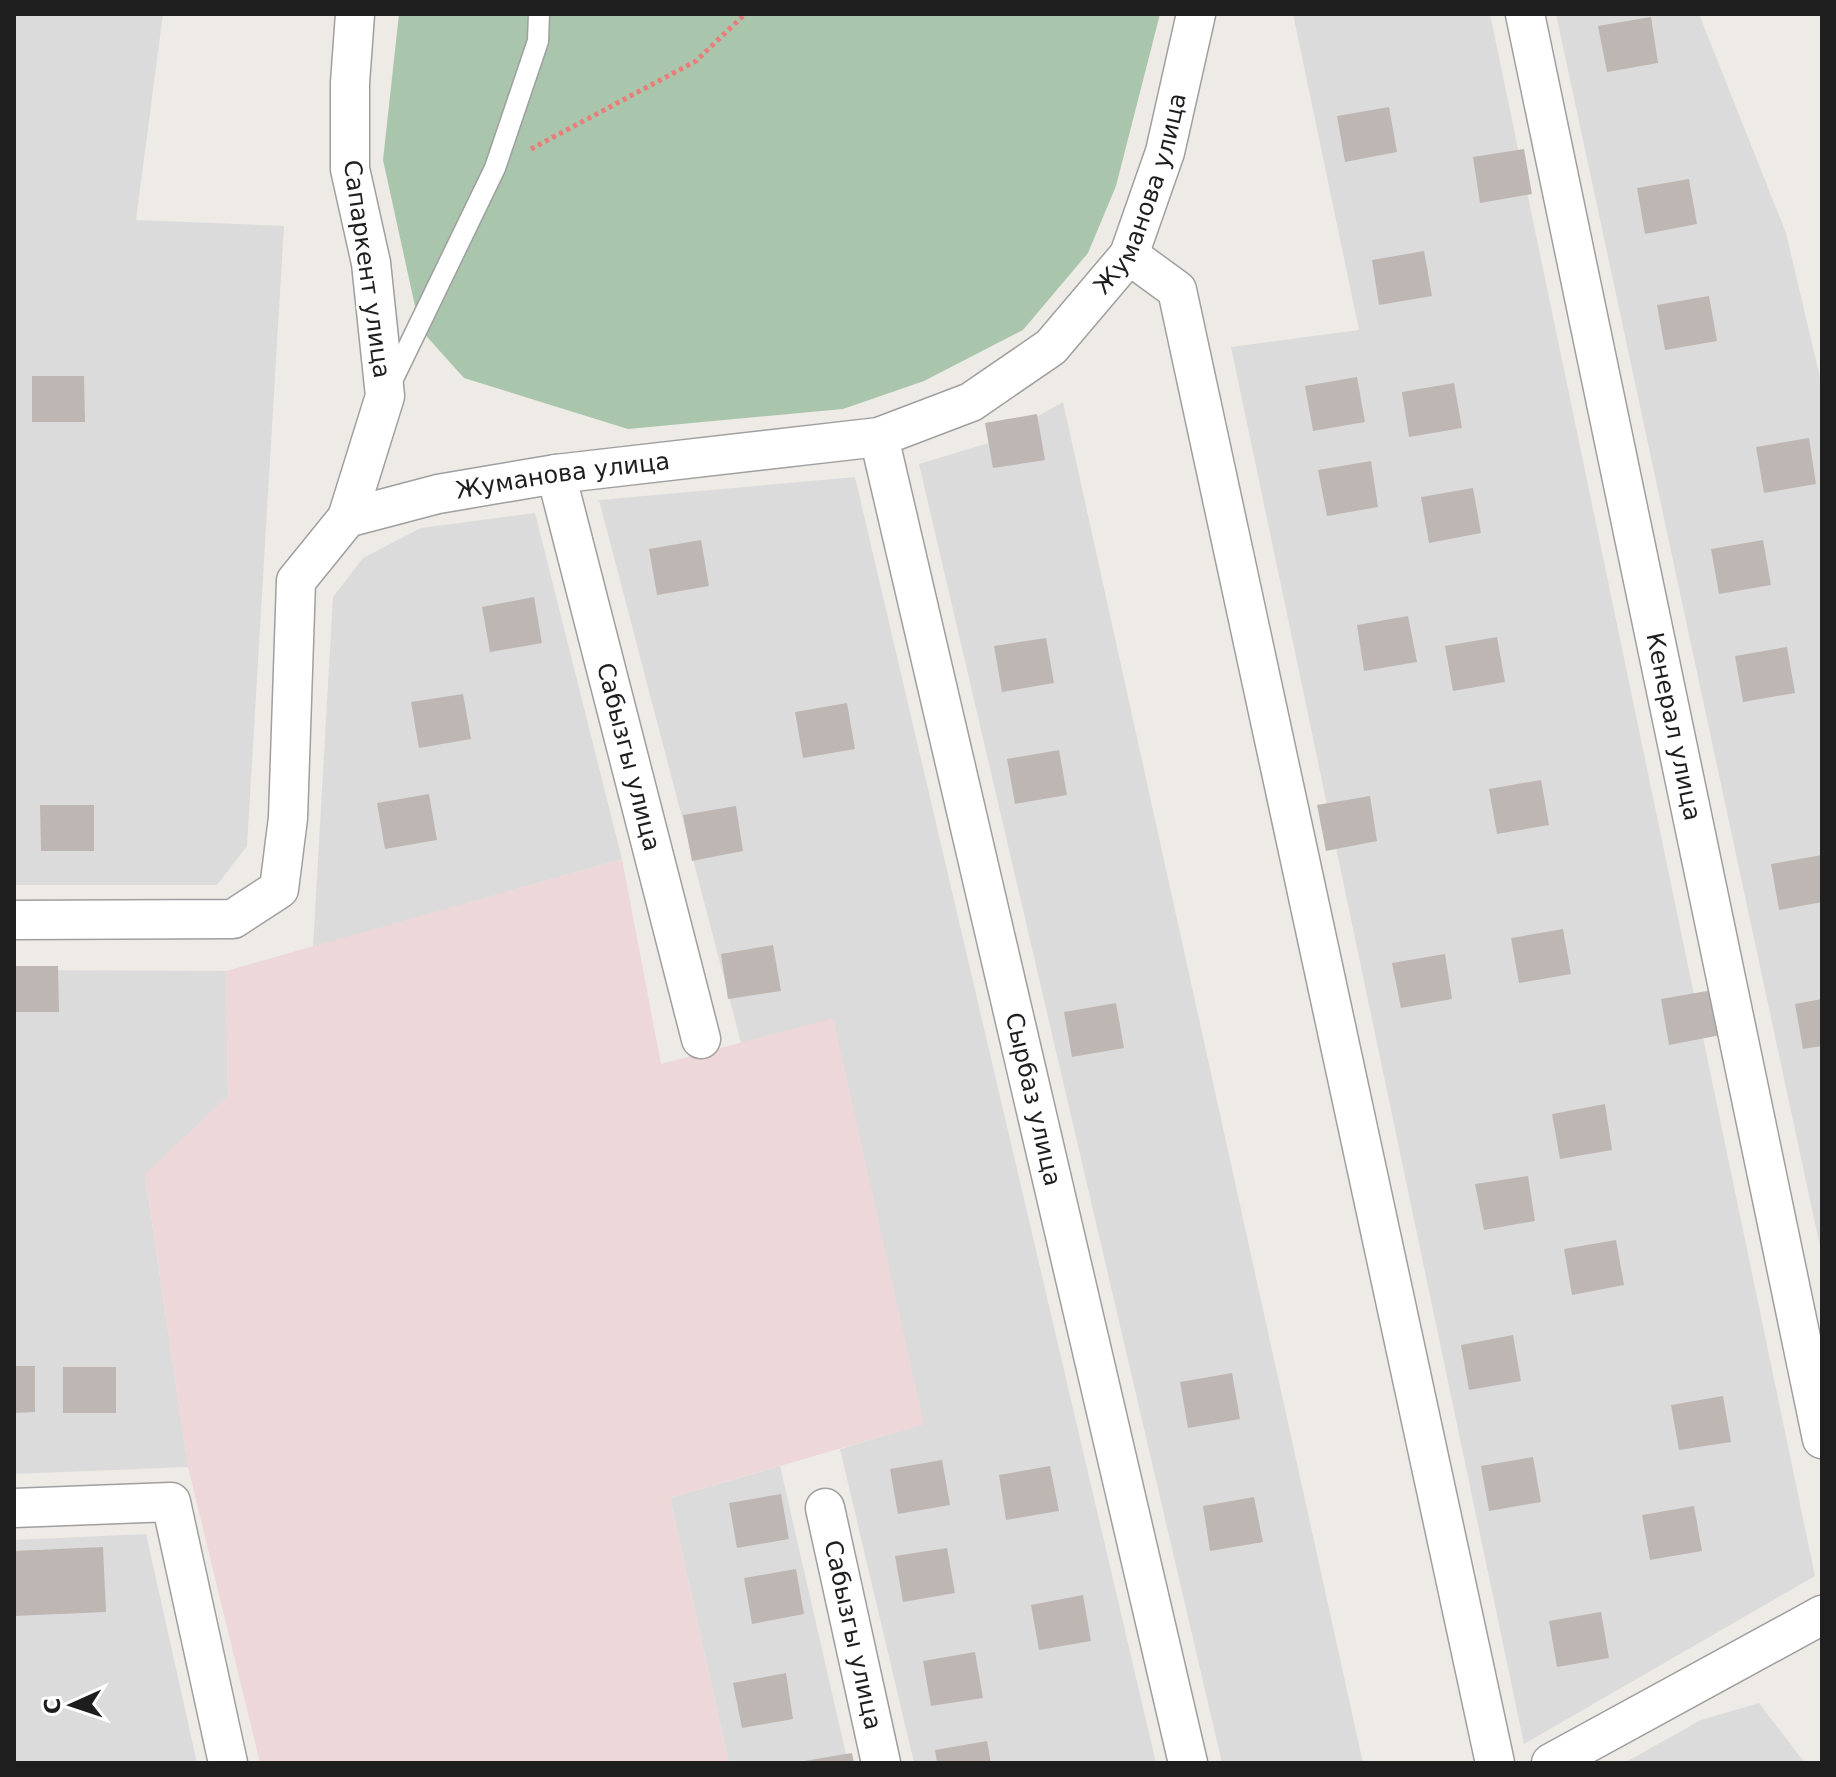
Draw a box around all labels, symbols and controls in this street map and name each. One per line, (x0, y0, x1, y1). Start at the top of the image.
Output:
street label: Жуманова улица (1088, 90, 1192, 300)
street label: Сапаркент улица (338, 158, 396, 380)
street label: Жуманова улица (454, 447, 671, 505)
street label: Кенерал улица (1640, 630, 1707, 823)
street label: Сабызгы улица (591, 660, 666, 854)
street label: Сырбаз улица (1000, 1010, 1067, 1189)
street label: Сабызгы улица (818, 1538, 887, 1732)
north arrow (32, 1665, 112, 1745)
text: С (40, 1697, 65, 1715)

